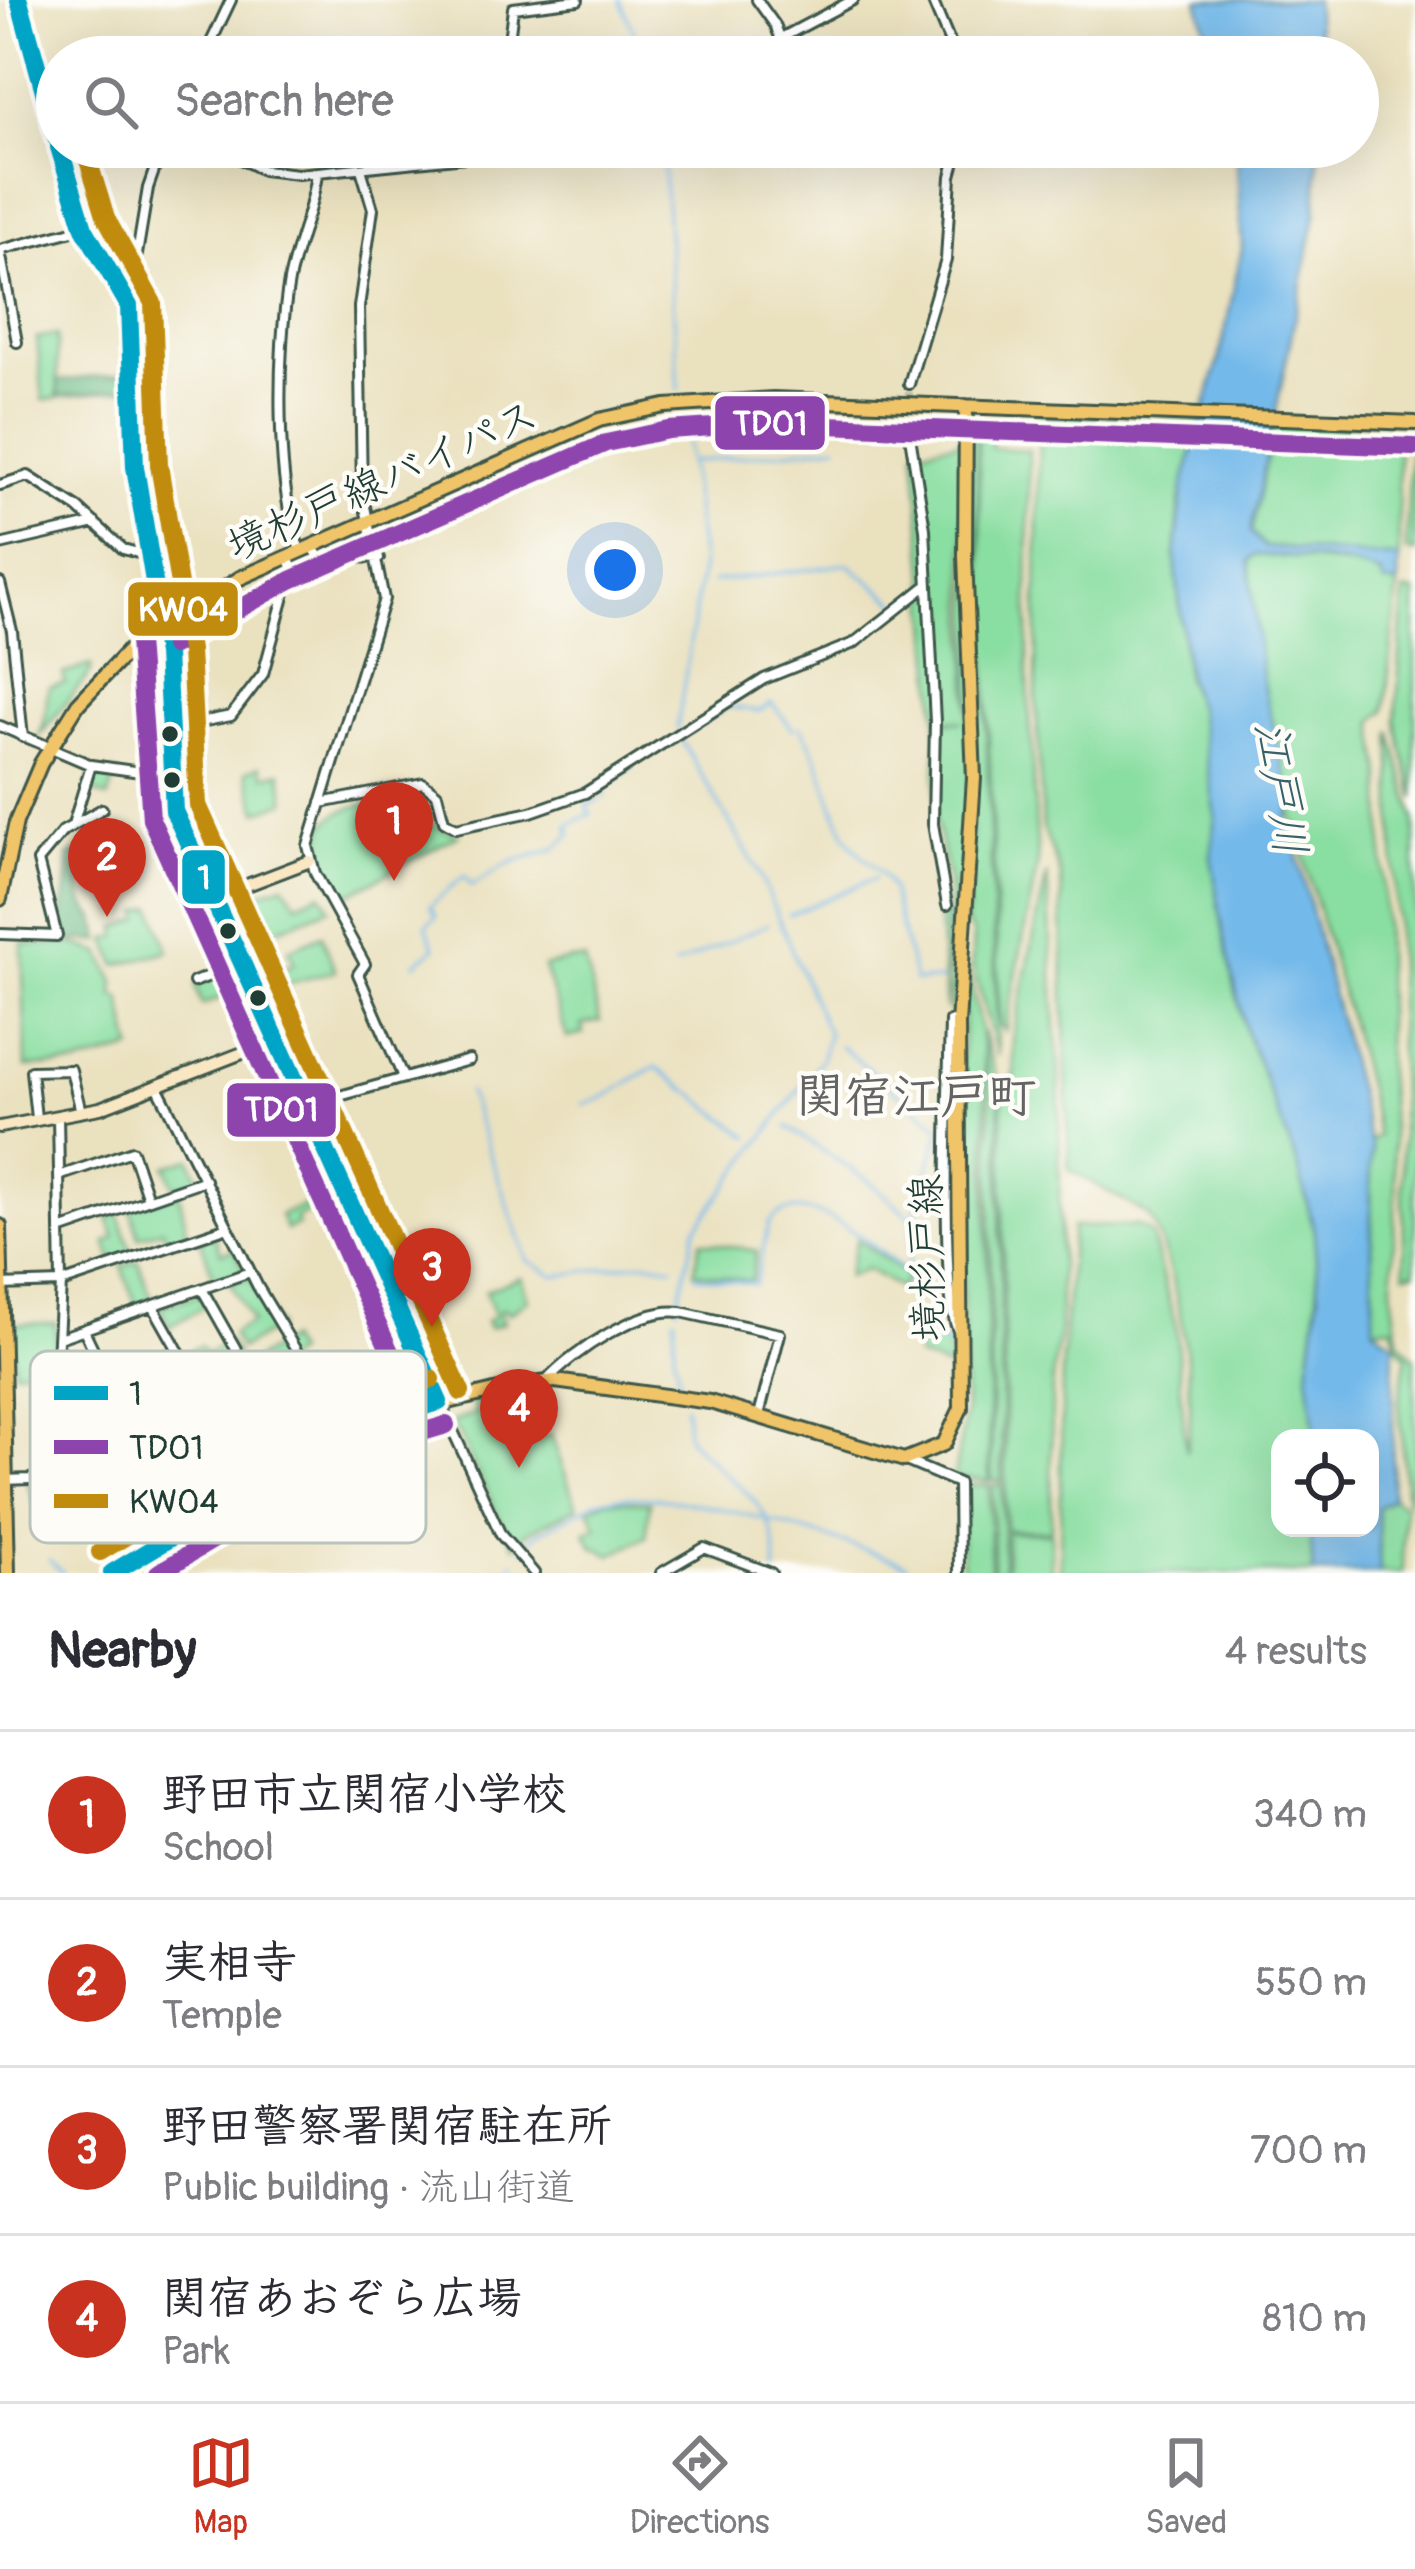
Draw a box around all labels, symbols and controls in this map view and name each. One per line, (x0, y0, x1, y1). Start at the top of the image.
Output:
search box (36, 36, 1379, 168)
icon: search (78, 69, 144, 135)
text: Search here (174, 74, 394, 130)
street label: 境杉戸線バイパス (219, 389, 546, 573)
line badge: TD01 (713, 394, 827, 452)
text: TD01 (732, 404, 807, 445)
your location (585, 540, 645, 600)
line badge: KW04 (126, 580, 240, 638)
text: KW04 (138, 590, 228, 631)
water label: 江戸川 (1242, 717, 1318, 859)
unlabelled marker (159, 723, 181, 745)
unlabelled marker (161, 769, 183, 791)
pin: 1 (355, 782, 433, 881)
pin: 2 (68, 818, 146, 917)
line badge: 1 (180, 848, 227, 906)
text: 1 (198, 858, 210, 899)
unlabelled marker (217, 920, 239, 942)
unlabelled marker (247, 987, 269, 1009)
district label: 関宿江戸町 (796, 1067, 1036, 1127)
line badge: TD01 (225, 1081, 338, 1139)
text: TD01 (243, 1090, 318, 1131)
street label: 境杉戸線 (901, 1174, 955, 1342)
pin: 3 (393, 1228, 471, 1327)
legend (30, 1351, 426, 1543)
pin: 4 (480, 1369, 558, 1468)
text: 1 (129, 1374, 142, 1415)
text: TD01 (129, 1428, 203, 1469)
map controls (1271, 1429, 1379, 1537)
button: locate (1271, 1429, 1379, 1537)
text: KW04 (129, 1482, 219, 1523)
text: Nearby (48, 1619, 196, 1683)
text: 4 results (1225, 1627, 1367, 1676)
text: 野田市立関宿小学校 (162, 1767, 567, 1823)
text: 1 (79, 1790, 95, 1839)
text: 340 m (1253, 1790, 1367, 1839)
text: School (162, 1823, 274, 1872)
text: 実相寺 (162, 1935, 297, 1991)
text: 2 (76, 1958, 98, 2007)
text: 550 m (1255, 1958, 1367, 2007)
text: Temple (162, 1991, 282, 2040)
text: 野田警察署関宿駐在所 (162, 2099, 612, 2155)
text: 3 (76, 2126, 98, 2175)
text: 700 m (1250, 2126, 1367, 2175)
text: Public building · 流山街道 (162, 2163, 575, 2212)
text: 関宿あおぞら広場 (162, 2271, 522, 2327)
text: 4 (76, 2294, 98, 2343)
text: 810 m (1262, 2294, 1367, 2343)
text: Park (162, 2327, 230, 2376)
tab: Map (188, 2430, 254, 2543)
tab: Directions (630, 2430, 770, 2543)
tab: Saved (1145, 2430, 1227, 2543)

